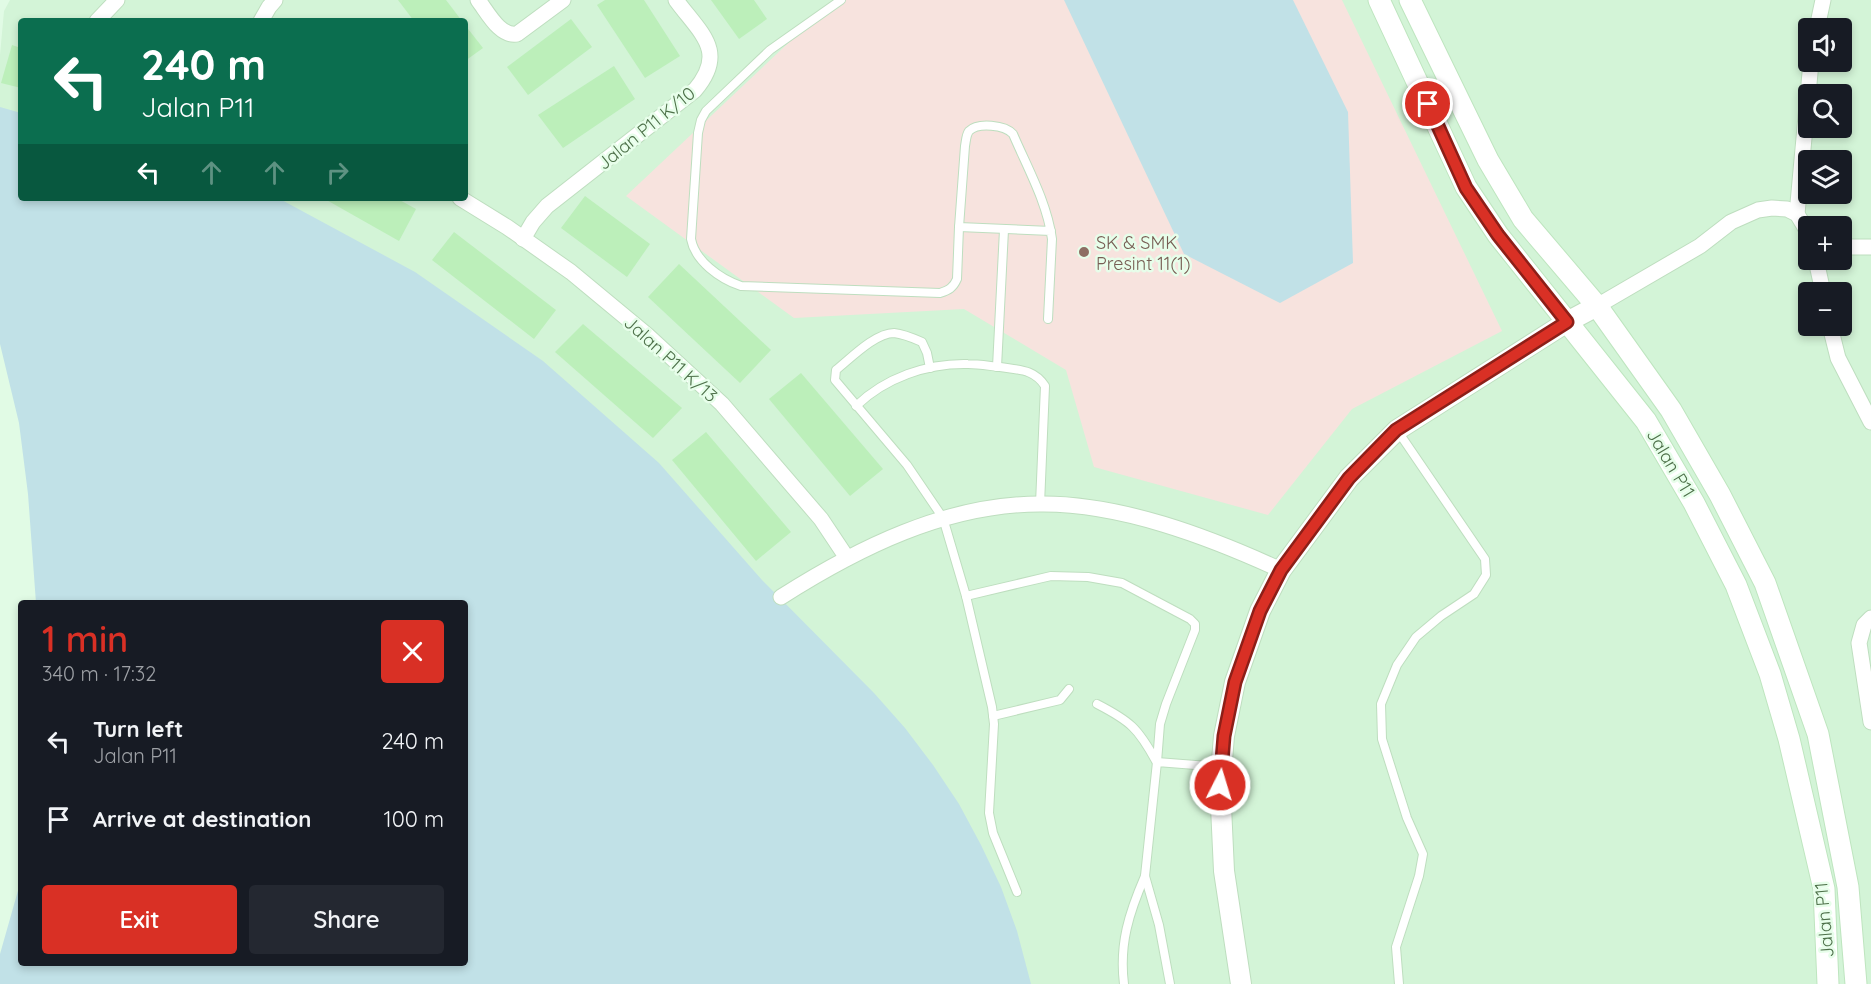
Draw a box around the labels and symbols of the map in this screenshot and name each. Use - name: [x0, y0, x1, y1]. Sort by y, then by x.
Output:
- pin: [1402, 78, 1453, 129]
- street label: Jalan P11 K/10: [592, 81, 700, 175]
- place label: SK & SMK Presint 11(1): [1096, 231, 1191, 275]
- marker: SK & SMK Presint 11(1): [1077, 245, 1091, 259]
- street label: Jalan P11 K/13: [619, 311, 723, 407]
- street label: Jalan P11: [1642, 425, 1700, 501]
- position arrow: [1188, 753, 1252, 817]
- street label: Jalan P11: [1809, 881, 1839, 959]

